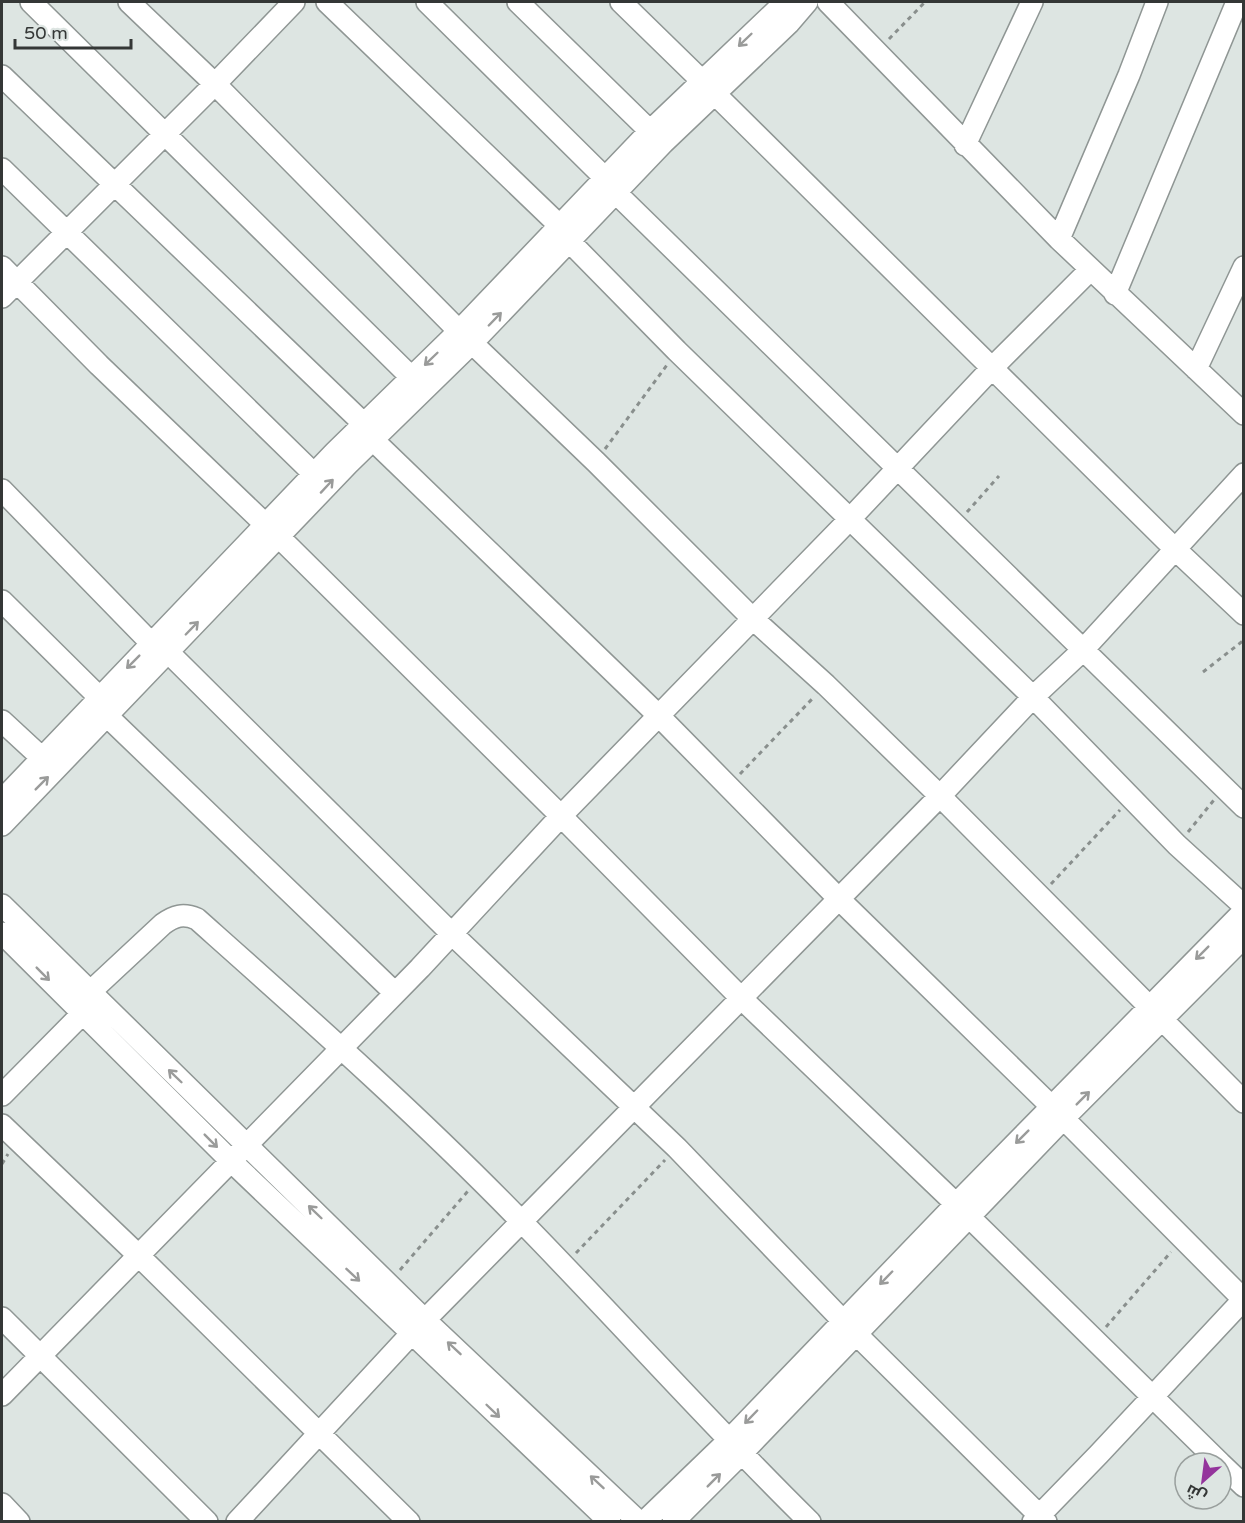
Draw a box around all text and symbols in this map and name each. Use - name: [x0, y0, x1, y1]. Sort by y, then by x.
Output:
- scale bar: [15, 12, 130, 50]
- text: 50 m: [24, 22, 68, 44]
- one-way arrow: [738, 33, 753, 47]
- one-way arrow: [488, 312, 502, 327]
- one-way arrow: [424, 351, 439, 366]
- one-way arrow: [319, 479, 334, 494]
- one-way arrow: [185, 620, 200, 635]
- one-way arrow: [125, 655, 140, 670]
- one-way arrow: [35, 775, 50, 790]
- one-way arrow: [1195, 945, 1210, 960]
- one-way arrow: [35, 966, 50, 981]
- one-way arrow: [168, 1068, 183, 1083]
- one-way arrow: [1076, 1091, 1091, 1106]
- one-way arrow: [1014, 1130, 1029, 1144]
- one-way arrow: [204, 1134, 219, 1148]
- one-way arrow: [308, 1205, 323, 1219]
- one-way arrow: [345, 1268, 360, 1282]
- one-way arrow: [879, 1270, 894, 1285]
- one-way arrow: [447, 1341, 462, 1355]
- one-way arrow: [485, 1403, 500, 1417]
- one-way arrow: [743, 1410, 758, 1425]
- north arrow: [1173, 1451, 1233, 1511]
- one-way arrow: [707, 1473, 722, 1488]
- one-way arrow: [589, 1474, 604, 1489]
- text: ش: [1183, 1480, 1210, 1507]

